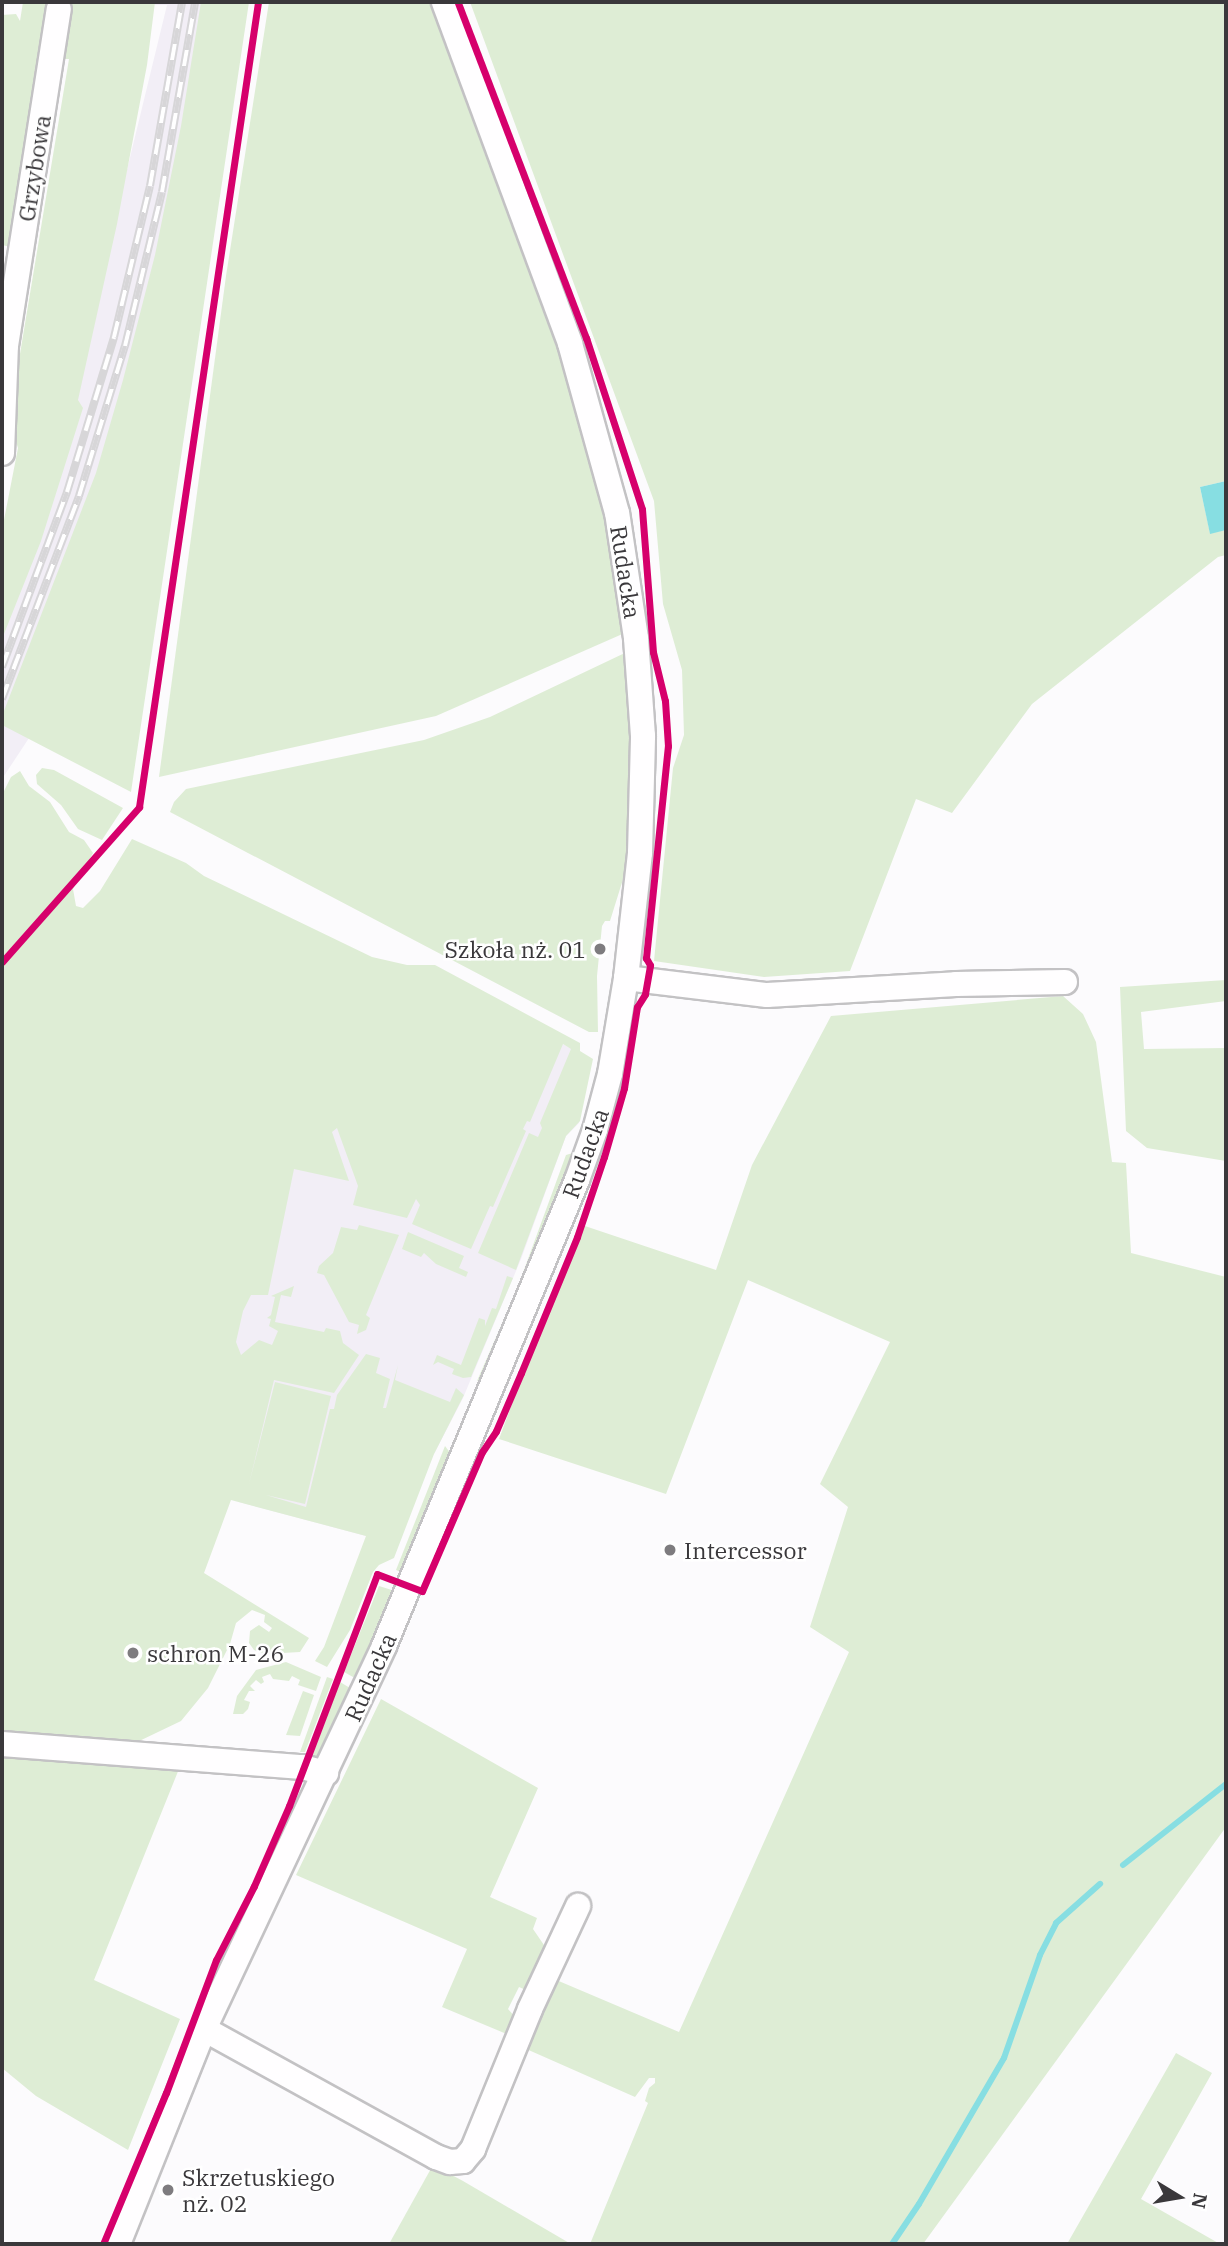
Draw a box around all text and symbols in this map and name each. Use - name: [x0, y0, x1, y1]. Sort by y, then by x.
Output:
- street label: Grzybowa: [12, 113, 56, 223]
- street label: Rudacka: [605, 523, 647, 621]
- place label: Szkoła nż. 01: [445, 935, 586, 963]
- marker: Szkoła nż. 01: [592, 941, 608, 957]
- street label: Rudacka: [556, 1104, 614, 1202]
- place label: Intercessor: [684, 1536, 807, 1564]
- marker: Intercessor: [662, 1542, 678, 1558]
- street label: Rudacka: [338, 1628, 402, 1726]
- place label: schron M-26: [147, 1639, 284, 1667]
- marker: schron M-26: [125, 1645, 141, 1661]
- north arrow: [1144, 2162, 1214, 2232]
- place label: Skrzetuskiego nż. 02: [182, 2163, 335, 2217]
- marker: Skrzetuskiego nż. 02: [160, 2182, 176, 2198]
- text: N: [1186, 2191, 1213, 2211]

